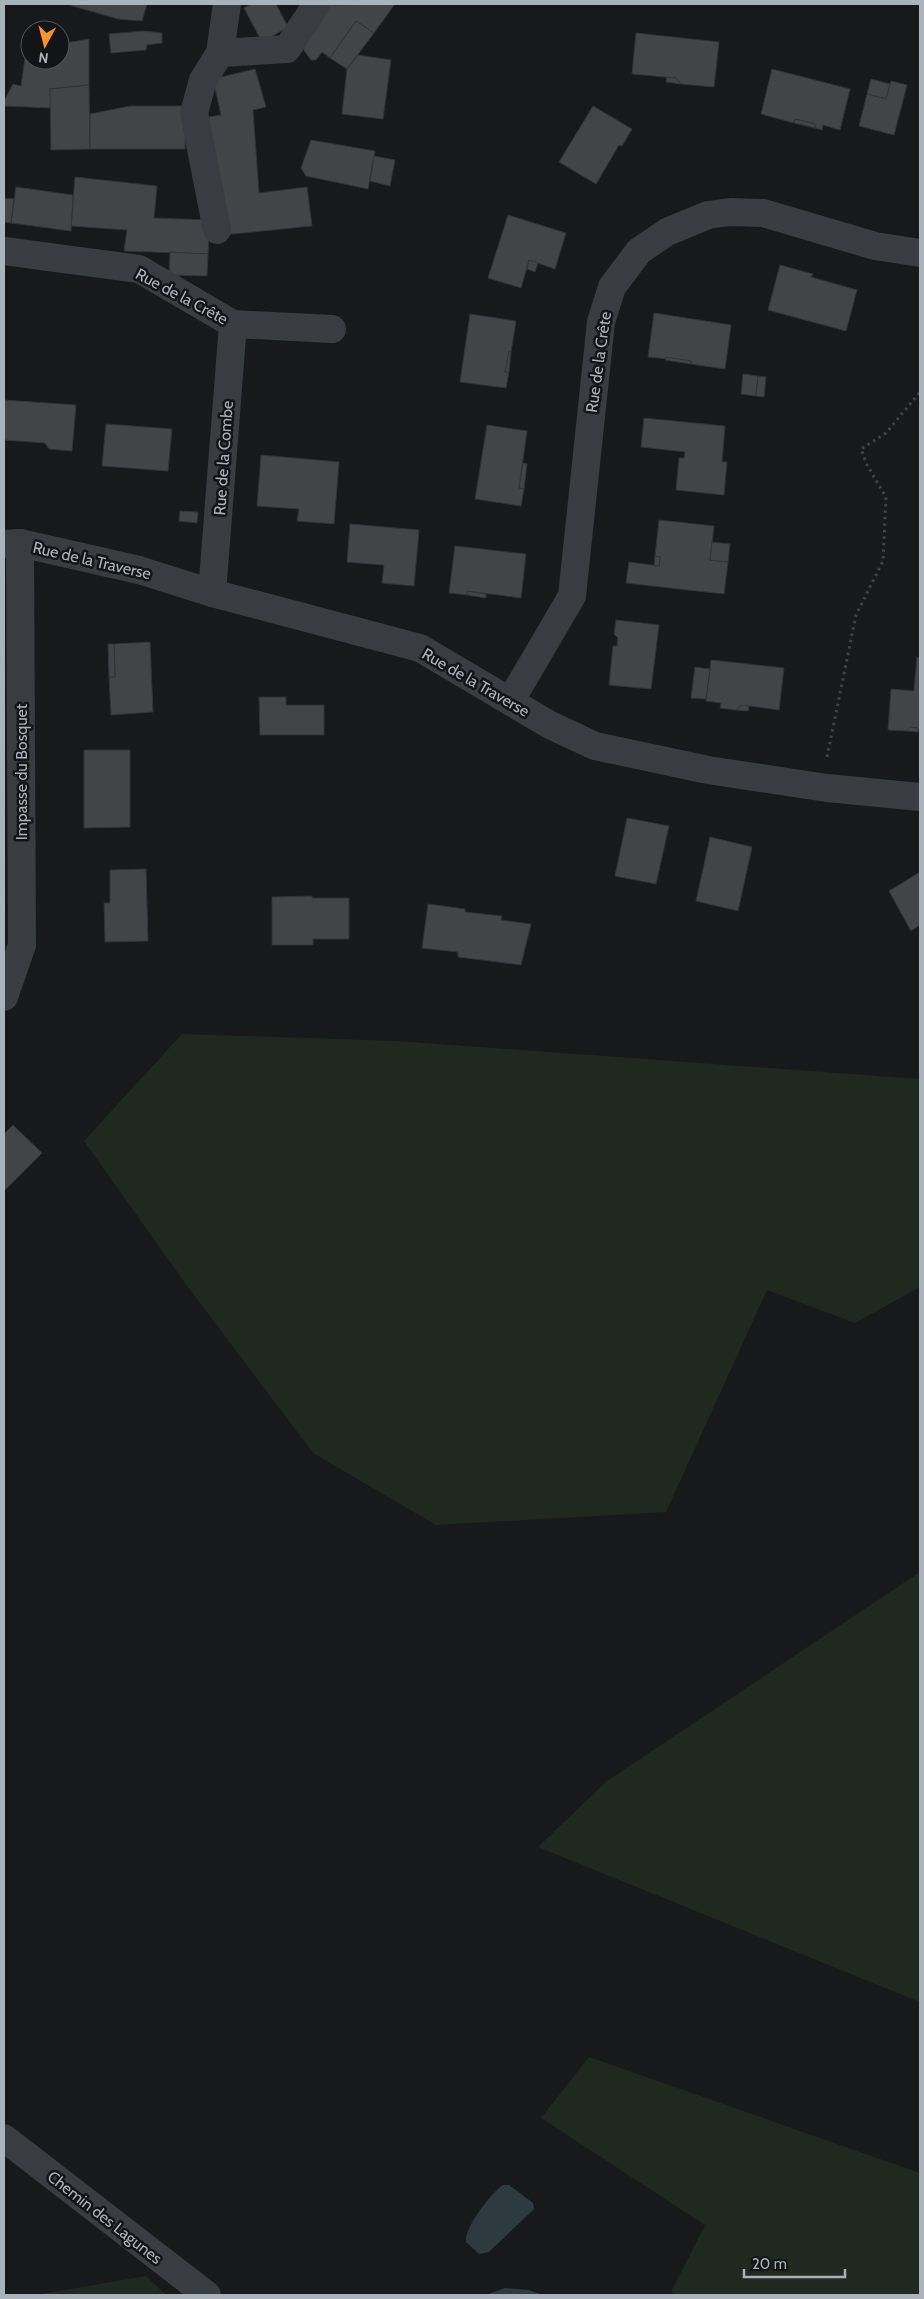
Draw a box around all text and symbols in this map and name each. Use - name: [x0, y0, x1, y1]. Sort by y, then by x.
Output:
- north arrow: [20, 20, 70, 70]
- text: N: [37, 48, 49, 67]
- street label: Rue de la Crête: [132, 264, 231, 329]
- street label: Rue de la Crête: [582, 310, 615, 414]
- street label: Rue de la Combe: [210, 400, 237, 516]
- street label: Rue de la Traverse: [31, 538, 153, 583]
- street label: Rue de la Traverse: [419, 644, 533, 721]
- street label: Impasse du Bosquet: [12, 703, 31, 840]
- street label: Chemin des Lagunes: [44, 2167, 166, 2268]
- scale bar: [744, 2246, 845, 2278]
- text: 20 m: [752, 2255, 787, 2273]

